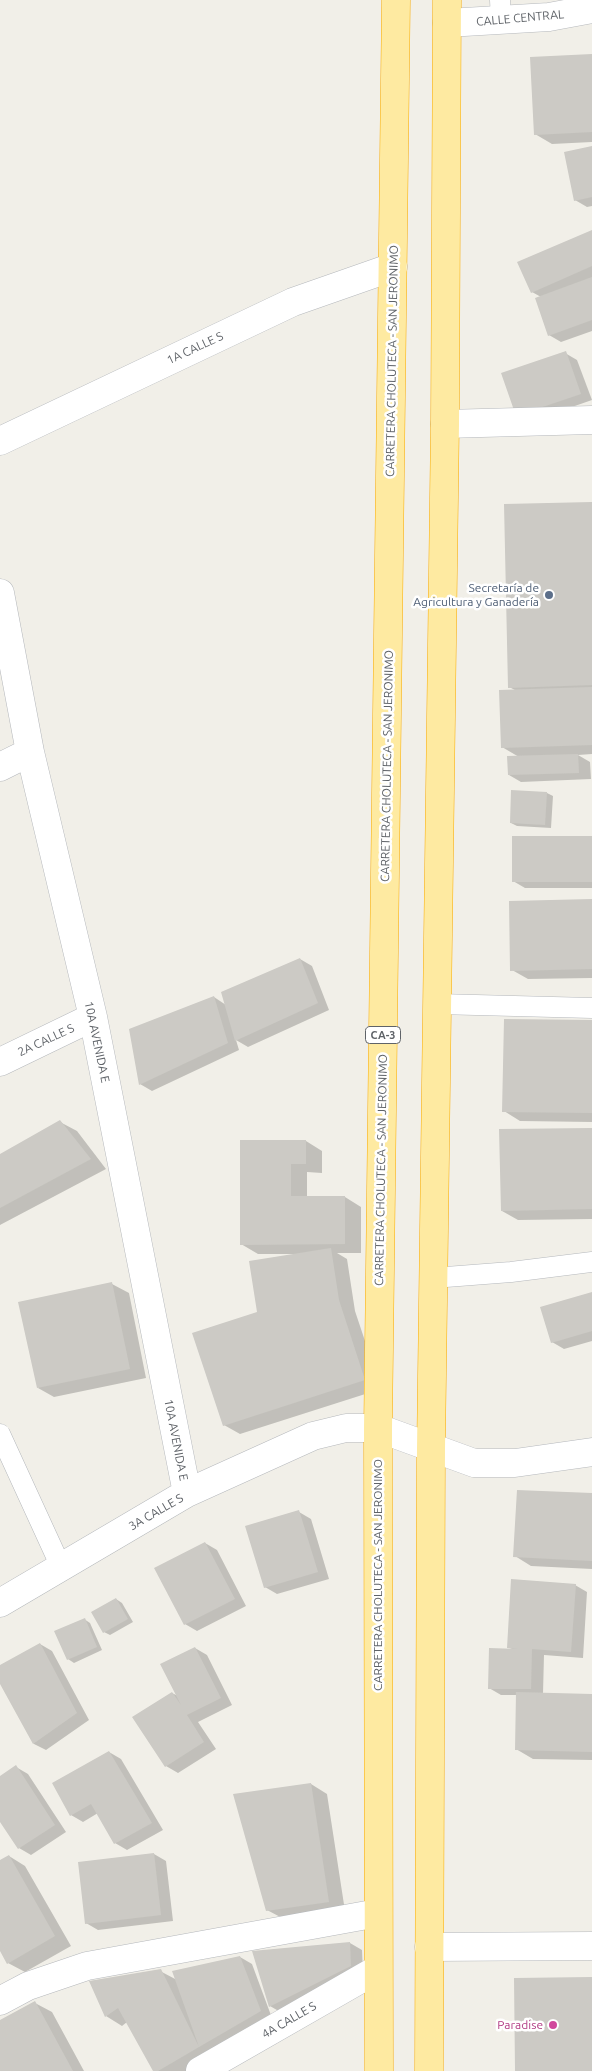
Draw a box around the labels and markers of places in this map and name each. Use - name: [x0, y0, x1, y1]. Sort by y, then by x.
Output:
- place label: Secretaría de Agricultura y Ganadería: [413, 581, 539, 609]
- marker: Secretaría de Agricultura y Ganadería: [543, 589, 555, 601]
- place label: Paradise: [497, 2018, 543, 2032]
- marker: Paradise: [547, 2019, 559, 2031]

